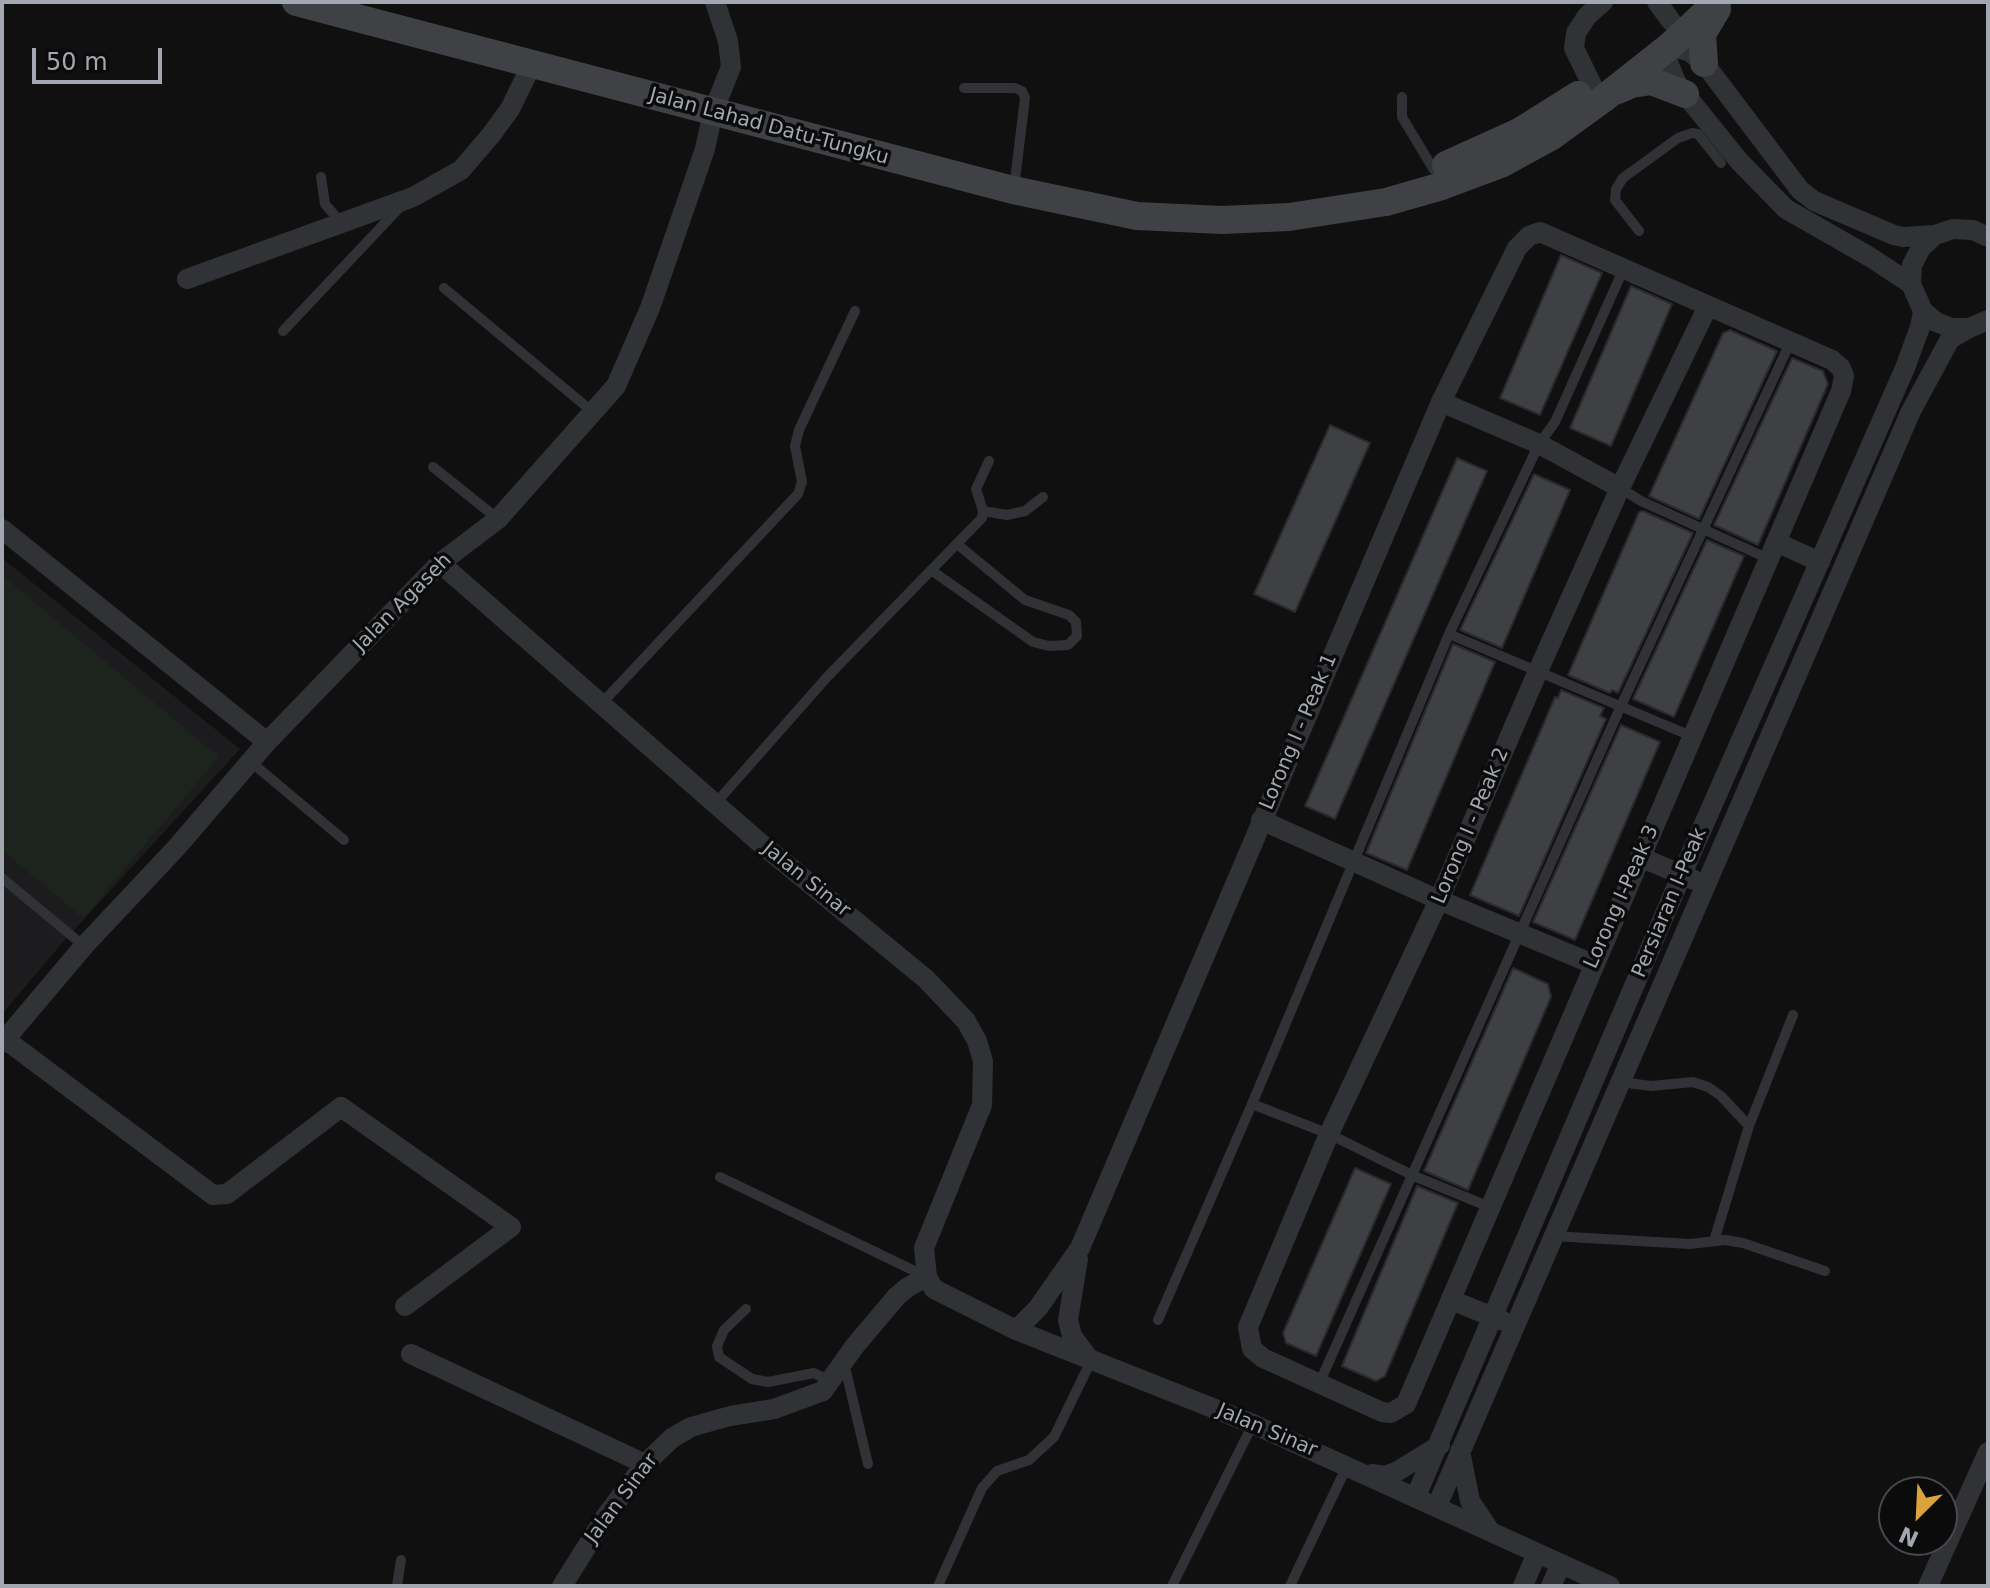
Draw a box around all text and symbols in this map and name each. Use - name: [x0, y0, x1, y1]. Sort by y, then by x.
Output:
- scale bar: [36, 32, 166, 82]
- text: 50 m: [46, 48, 108, 76]
- street label: Jalan Lahad Datu-Tungku: [647, 83, 891, 171]
- street label: Jalan Agaseh: [349, 549, 457, 657]
- street label: Lorong I - Peak 1: [1255, 650, 1343, 814]
- street label: Lorong I - Peak 2: [1427, 744, 1515, 908]
- street label: Lorong I-Peak 3: [1580, 822, 1664, 972]
- street label: Persiaran I-Peak: [1628, 825, 1712, 981]
- street label: Jalan Sinar: [757, 837, 855, 923]
- street label: Jalan Sinar: [1213, 1399, 1321, 1463]
- street label: Jalan Sinar: [580, 1449, 664, 1549]
- north arrow: [1878, 1476, 1958, 1556]
- text: N: [1895, 1521, 1922, 1552]

